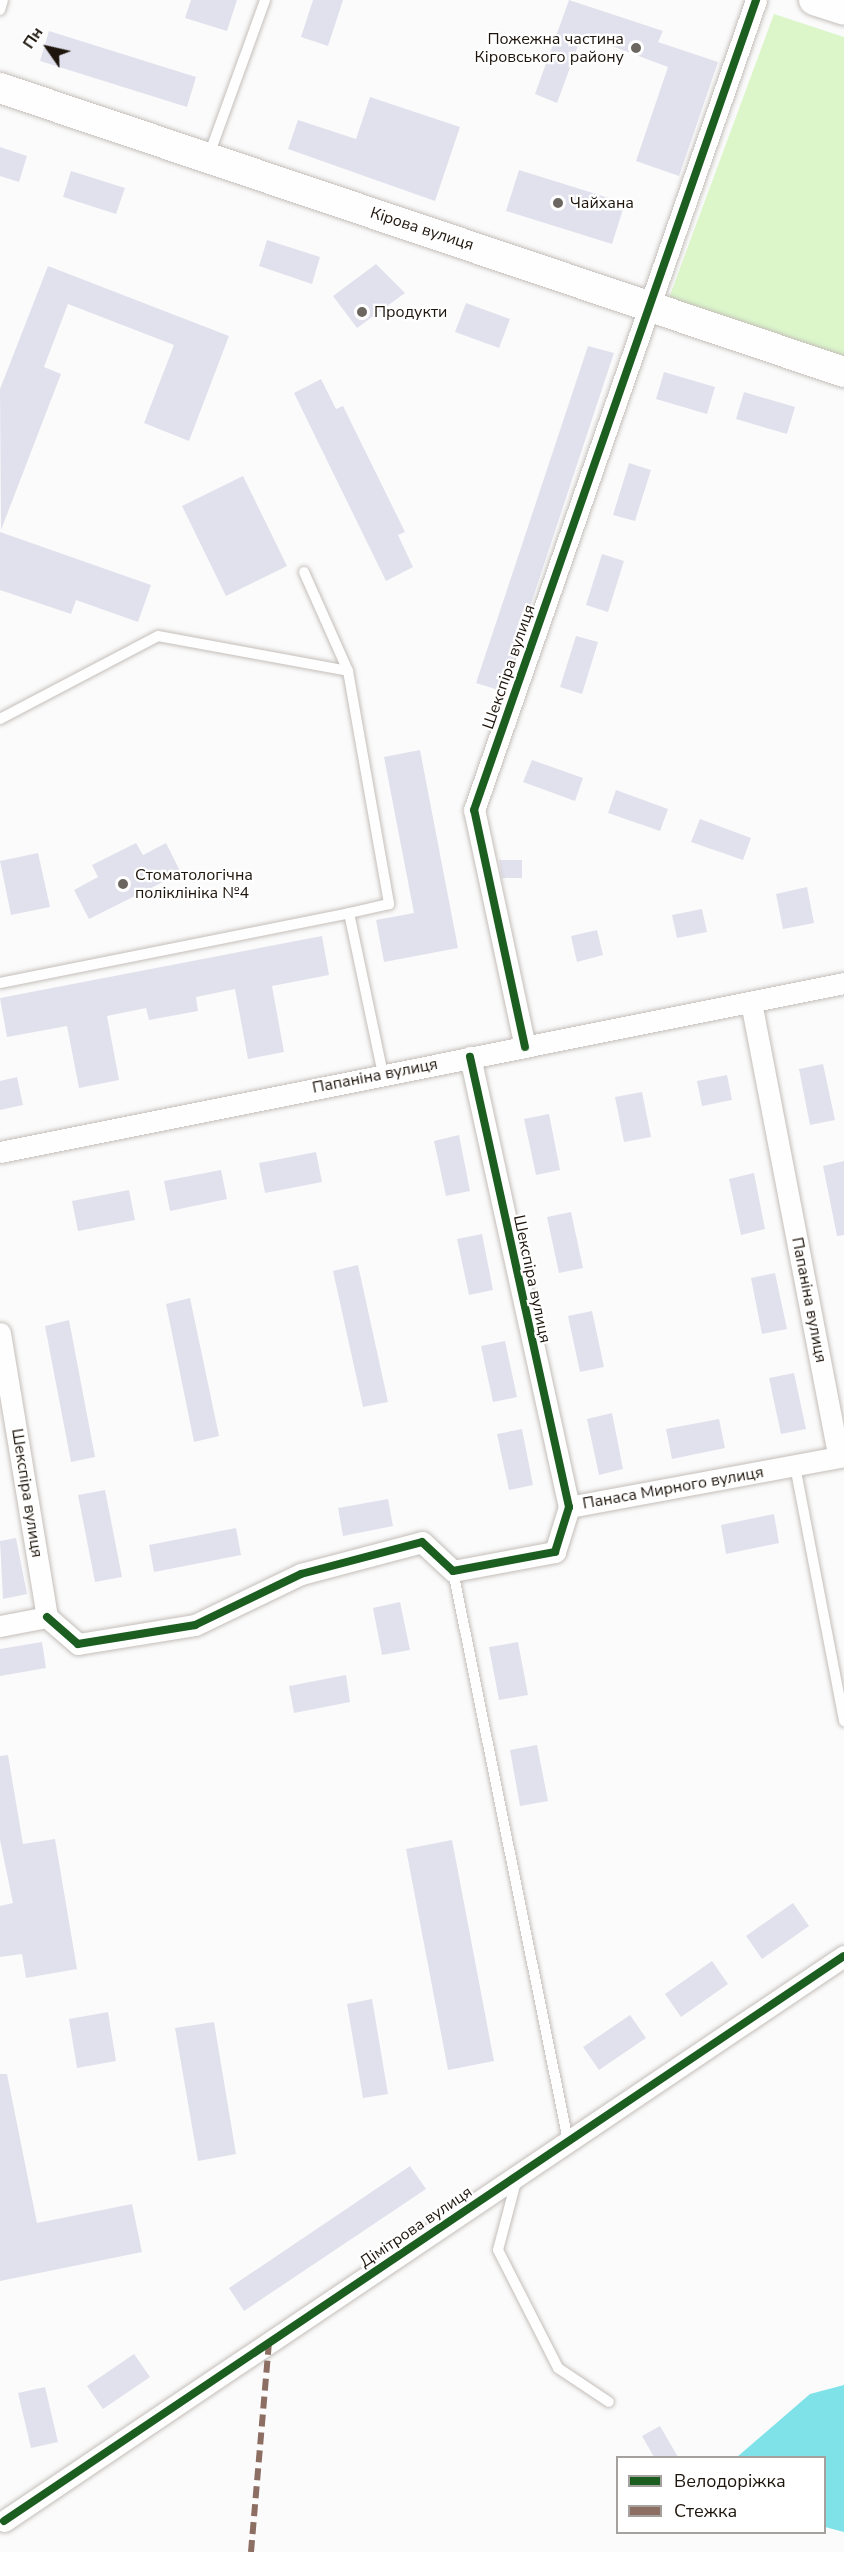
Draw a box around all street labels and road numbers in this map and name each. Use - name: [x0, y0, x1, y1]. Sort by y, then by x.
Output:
- street label: Кірова вулиця: [368, 203, 476, 255]
- street label: Шекспіра вулиця: [479, 602, 539, 732]
- street label: Папаніна вулиця: [311, 1054, 439, 1098]
- street label: Шекспіра вулиця: [509, 1213, 555, 1345]
- street label: Папаніна вулиця: [787, 1236, 831, 1364]
- street label: Шекспіра вулиця: [7, 1427, 47, 1559]
- street label: Панаса Мирного вулиця: [581, 1463, 765, 1513]
- street label: Дімітрова вулиця: [356, 2182, 476, 2272]

